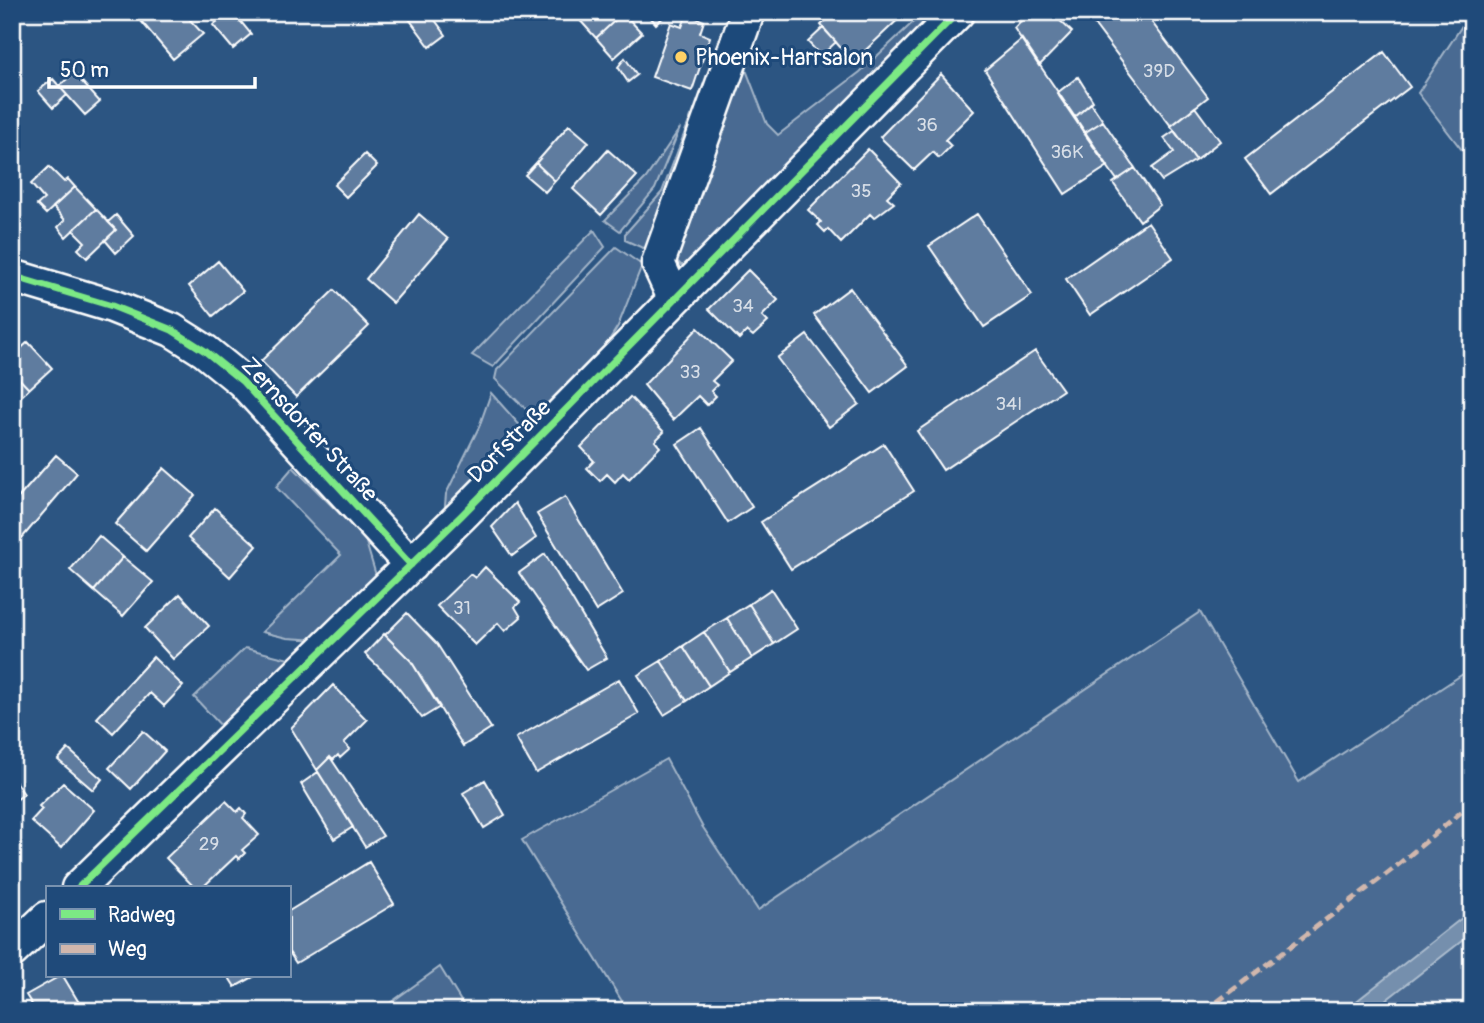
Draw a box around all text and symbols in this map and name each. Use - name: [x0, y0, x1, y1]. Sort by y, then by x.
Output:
- place label: Phoenix-Harrsalon: [695, 43, 873, 72]
- scale bar: [49, 46, 256, 90]
- marker: Phoenix-Harrsalon: [673, 49, 689, 65]
- text: 50 m: [60, 57, 109, 84]
- house number: 39D: [1143, 59, 1175, 83]
- house number: 36: [916, 113, 938, 137]
- house number: 36K: [1050, 140, 1084, 164]
- house number: 35: [851, 179, 871, 203]
- house number: 34: [732, 294, 754, 318]
- street label: Zernsdorfer Straße: [235, 351, 385, 508]
- house number: 33: [679, 360, 701, 384]
- house number: 34I: [996, 392, 1022, 416]
- street label: Dorfstraße: [461, 393, 558, 489]
- house number: 31: [453, 596, 471, 620]
- house number: 29: [199, 832, 219, 856]
- legend: [46, 886, 290, 978]
- text: Radweg: [108, 902, 175, 929]
- text: Weg: [108, 936, 147, 963]

